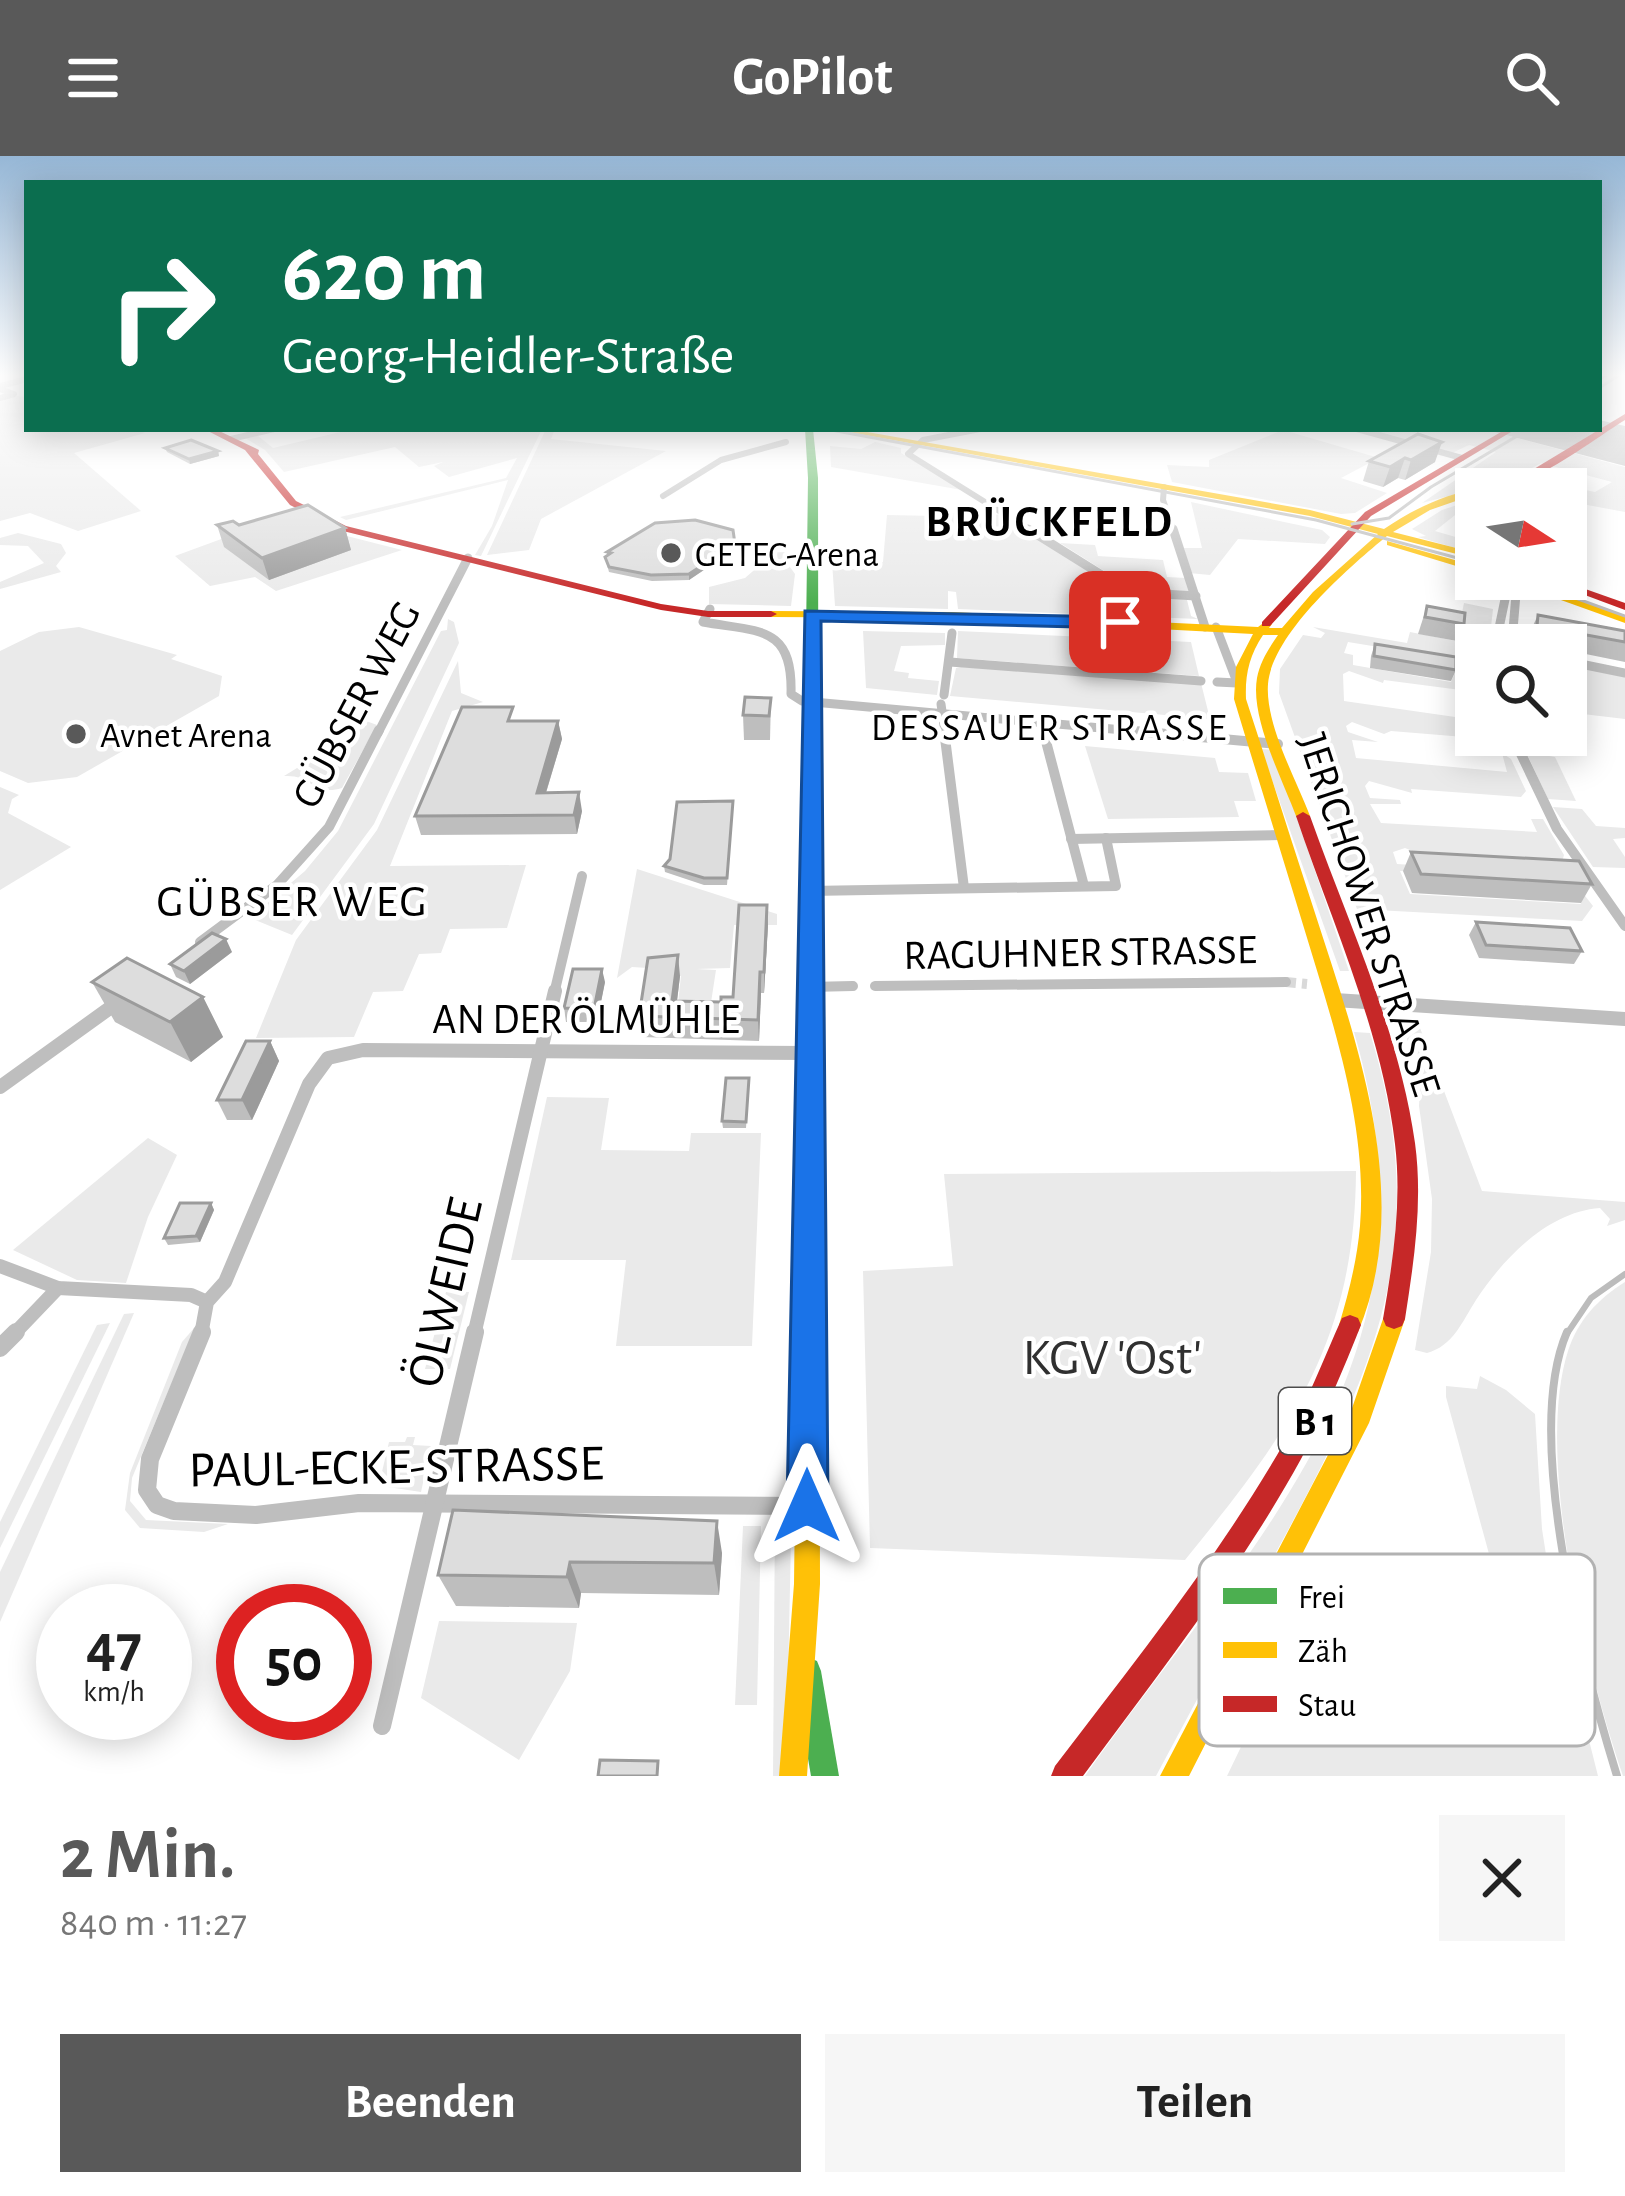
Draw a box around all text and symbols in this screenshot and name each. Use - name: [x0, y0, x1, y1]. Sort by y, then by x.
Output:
- icon: menu: [60, 45, 126, 111]
- icon: search: [1499, 45, 1565, 111]
- text: GoPilot: [732, 51, 893, 105]
- icon: right: [84, 228, 240, 384]
- text: 620 m: [282, 232, 486, 316]
- text: Georg-Heidler-Straße: [282, 330, 734, 384]
- north arrow: [1455, 468, 1587, 600]
- map controls: [1455, 468, 1587, 756]
- district label: BRÜCKFELD: [925, 497, 1175, 545]
- place label: GETEC-Arena: [695, 537, 879, 573]
- marker: GETEC-Arena: [658, 540, 684, 566]
- pin: [1069, 571, 1171, 673]
- icon: arrive: [1087, 589, 1153, 655]
- street label: GÜBSER WEG: [283, 594, 429, 815]
- button: search: [1455, 624, 1587, 756]
- district label: DESSAUER STRASSE: [871, 709, 1229, 748]
- place label: Avnet Arena: [100, 718, 272, 754]
- marker: Avnet Arena: [63, 721, 89, 747]
- street label: JERICHOWER STRASSE: [1291, 728, 1448, 1101]
- district label: GÜBSER WEG: [157, 878, 429, 925]
- street label: RAGUHNER STRASSE: [903, 929, 1257, 977]
- street label: AN DER ÖLMÜHLE: [432, 997, 740, 1041]
- street label: ÖLWEIDE: [396, 1192, 492, 1392]
- park label: KGV 'Ost': [1022, 1333, 1202, 1384]
- road number: B 1: [1279, 1388, 1351, 1454]
- street label: PAUL-ECKE-STRASSE: [188, 1438, 604, 1497]
- position arrow: [744, 1443, 870, 1569]
- legend: [1199, 1554, 1595, 1746]
- text: Frei: [1298, 1582, 1345, 1615]
- speed limit sign: 50: [216, 1584, 372, 1740]
- text: 47: [86, 1617, 142, 1677]
- text: Zäh: [1298, 1636, 1348, 1669]
- text: km/h: [83, 1677, 145, 1707]
- text: Stau: [1298, 1690, 1356, 1723]
- button: close: [1439, 1815, 1565, 1941]
- text: 2 Min.: [60, 1819, 236, 1891]
- text: 840 m · 11:27: [60, 1904, 247, 1943]
- button: Beenden: [60, 2034, 801, 2172]
- button: Teilen: [825, 2034, 1565, 2172]

